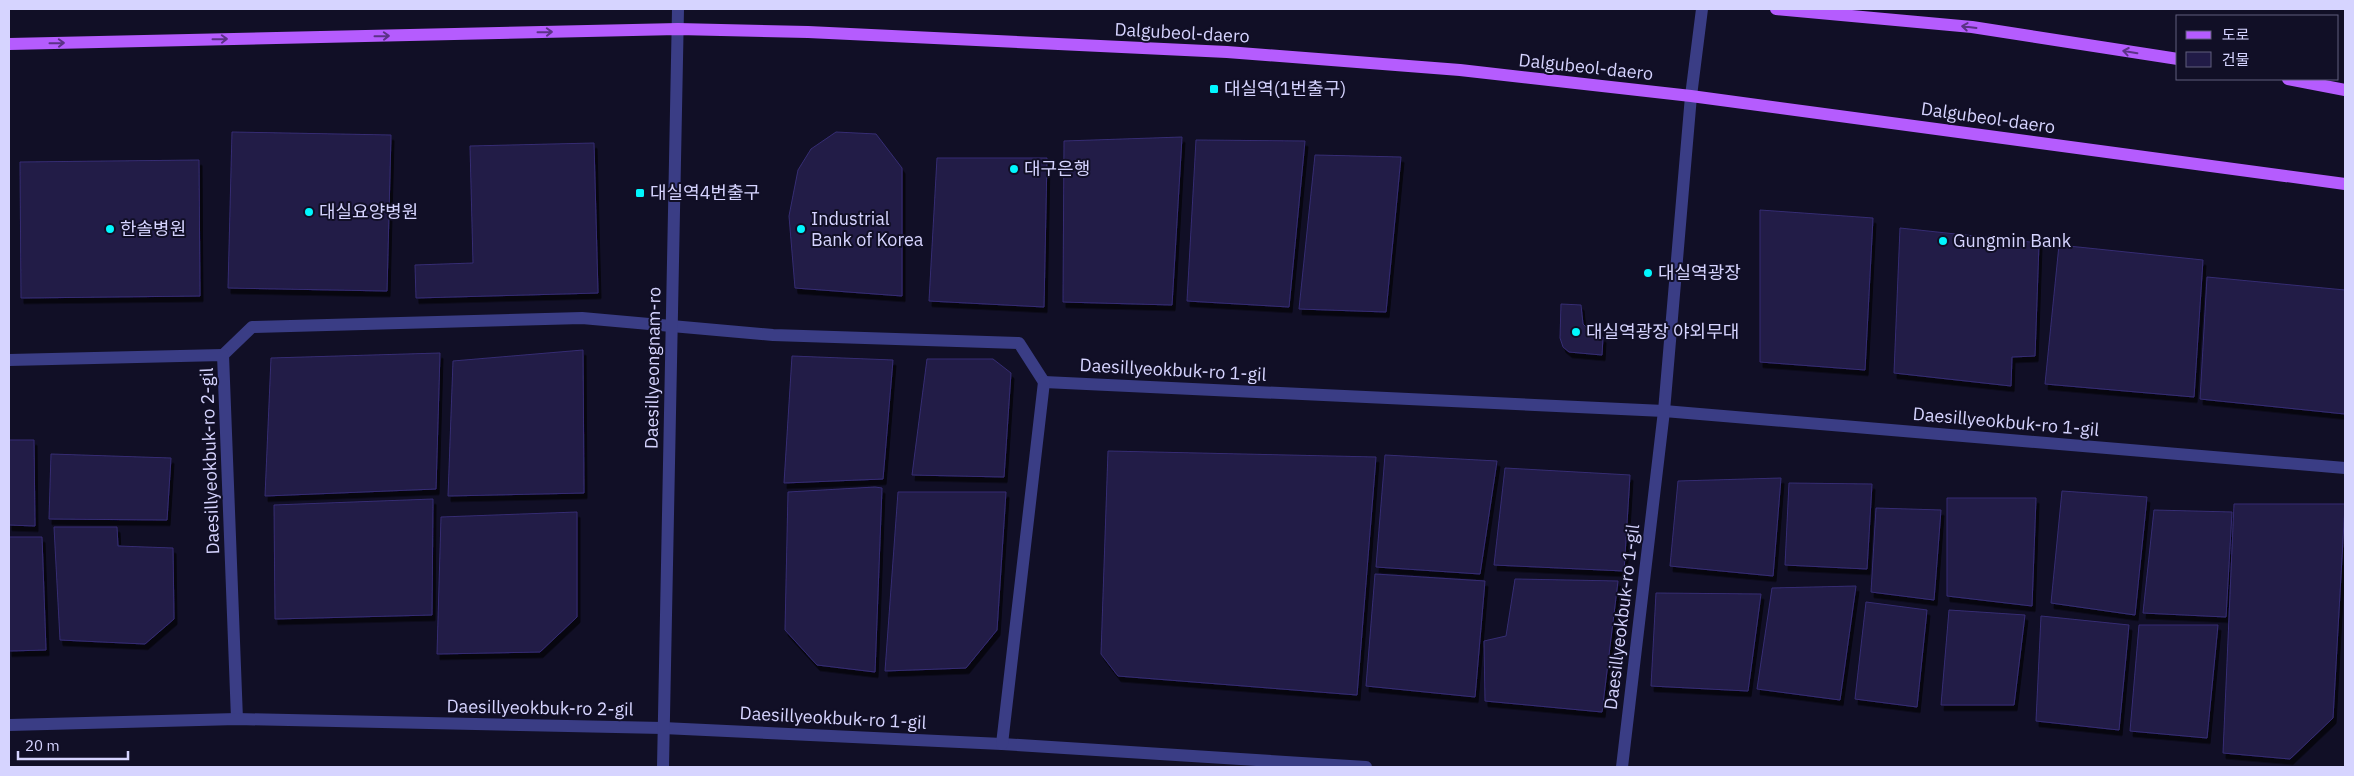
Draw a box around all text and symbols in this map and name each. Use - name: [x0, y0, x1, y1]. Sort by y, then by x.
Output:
- legend: [2176, 15, 2339, 80]
- street label: Dalgubeol-daero: [1114, 17, 1250, 48]
- one-way arrow: [1961, 22, 1977, 32]
- text: 도로: [2222, 25, 2250, 44]
- one-way arrow: [536, 27, 553, 37]
- one-way arrow: [374, 31, 390, 41]
- one-way arrow: [212, 35, 228, 44]
- one-way arrow: [49, 38, 65, 48]
- one-way arrow: [2122, 46, 2138, 56]
- street label: Dalgubeol-daero: [1518, 48, 1655, 85]
- text: 건물: [2222, 50, 2250, 69]
- place label: 대실역(1번출구): [1224, 77, 1346, 100]
- marker: 대실역(1번출구): [1208, 83, 1220, 95]
- street label: Dalgubeol-daero: [1919, 97, 2057, 138]
- place label: 대구은행: [1024, 157, 1090, 180]
- marker: 대구은행: [1008, 163, 1020, 175]
- place label: 대실역4번출구: [650, 181, 760, 204]
- marker: 대실역4번출구: [634, 187, 646, 199]
- place label: 대실요양병원: [319, 200, 418, 223]
- marker: 대실요양병원: [303, 206, 315, 218]
- place label: Industrial Bank of Korea: [811, 207, 924, 251]
- place label: 한솔병원: [120, 217, 186, 240]
- marker: 한솔병원: [104, 223, 116, 235]
- marker: Industrial Bank of Korea: [795, 223, 807, 235]
- place label: Gungmin Bank: [1953, 229, 2072, 252]
- marker: Gungmin Bank: [1937, 235, 1949, 247]
- place label: 대실역광장: [1658, 261, 1741, 284]
- marker: 대실역광장: [1642, 267, 1654, 279]
- street label: Daesillyeongnam-ro: [640, 287, 665, 449]
- place label: 대실역광장 야외무대: [1586, 320, 1739, 343]
- marker: 대실역광장 야외무대: [1570, 326, 1582, 338]
- street label: Daesillyeokbuk-ro 1-gil: [1079, 353, 1267, 386]
- street label: Daesillyeokbuk-ro 2-gil: [195, 367, 224, 555]
- street label: Daesillyeokbuk-ro 1-gil: [1912, 402, 2100, 441]
- street label: Daesillyeokbuk-ro 1-gil: [1599, 523, 1644, 711]
- street label: Daesillyeokbuk-ro 2-gil: [446, 694, 634, 721]
- street label: Daesillyeokbuk-ro 1-gil: [739, 701, 927, 734]
- scale bar: [18, 728, 128, 760]
- text: 20 m: [25, 736, 60, 755]

